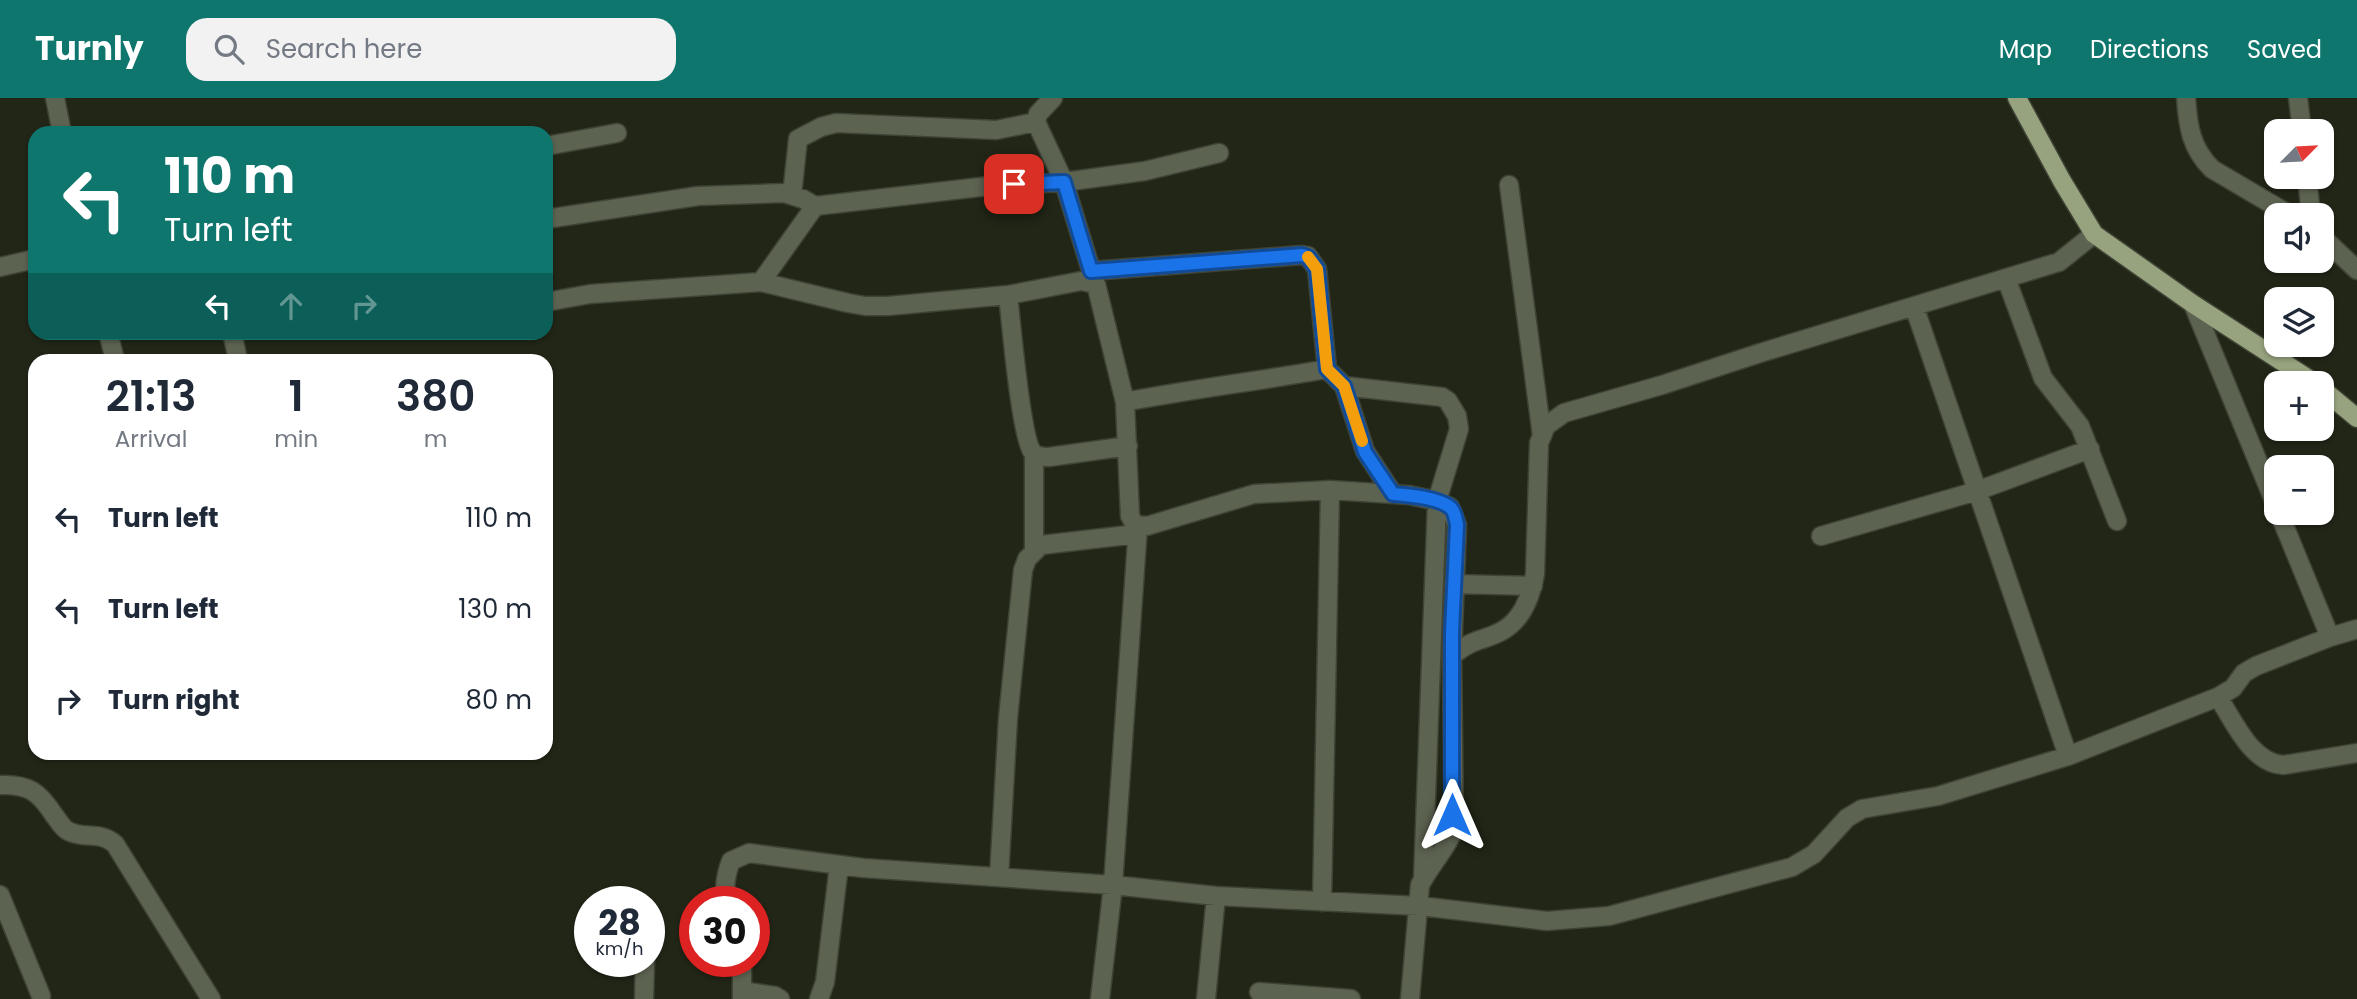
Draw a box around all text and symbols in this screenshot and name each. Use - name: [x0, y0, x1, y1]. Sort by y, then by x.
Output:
- search box: [186, 18, 676, 81]
- text: Turnly: [35, 25, 144, 72]
- icon: search: [210, 30, 248, 68]
- text: Search here: [266, 31, 422, 67]
- text: Map: [1999, 33, 2052, 66]
- text: Directions: [2090, 33, 2209, 66]
- text: Saved: [2247, 33, 2322, 66]
- north arrow: [2264, 119, 2334, 189]
- map controls: [2264, 119, 2334, 525]
- text: 110 m: [164, 142, 295, 210]
- icon: left: [49, 154, 140, 245]
- pin: [984, 154, 1044, 214]
- icon: arrive: [995, 165, 1033, 203]
- button: sound: [2264, 203, 2334, 273]
- text: Turn left: [164, 207, 293, 252]
- icon: left: [199, 287, 237, 325]
- icon: ahead: [272, 287, 310, 325]
- icon: right: [345, 287, 383, 325]
- button: layers: [2264, 287, 2334, 357]
- text: 21:13: [106, 367, 196, 426]
- text: 1: [289, 367, 304, 426]
- text: 380: [396, 367, 475, 426]
- button: +: [2264, 371, 2334, 441]
- text: Arrival: [115, 423, 187, 455]
- text: min: [274, 423, 318, 455]
- text: m: [424, 423, 447, 455]
- button: −: [2264, 455, 2334, 525]
- icon: left: [49, 500, 87, 538]
- text: Turn left: [108, 500, 219, 536]
- text: 110 m: [465, 500, 532, 536]
- icon: left: [49, 591, 87, 629]
- text: Turn left: [108, 591, 219, 627]
- text: 130 m: [458, 591, 532, 627]
- icon: right: [49, 682, 87, 720]
- text: Turn right: [108, 682, 240, 718]
- text: 80 m: [466, 682, 532, 718]
- position arrow: [1415, 778, 1489, 852]
- speed limit sign: 30: [679, 886, 770, 977]
- text: 28: [598, 898, 641, 947]
- text: km/h: [596, 936, 643, 961]

